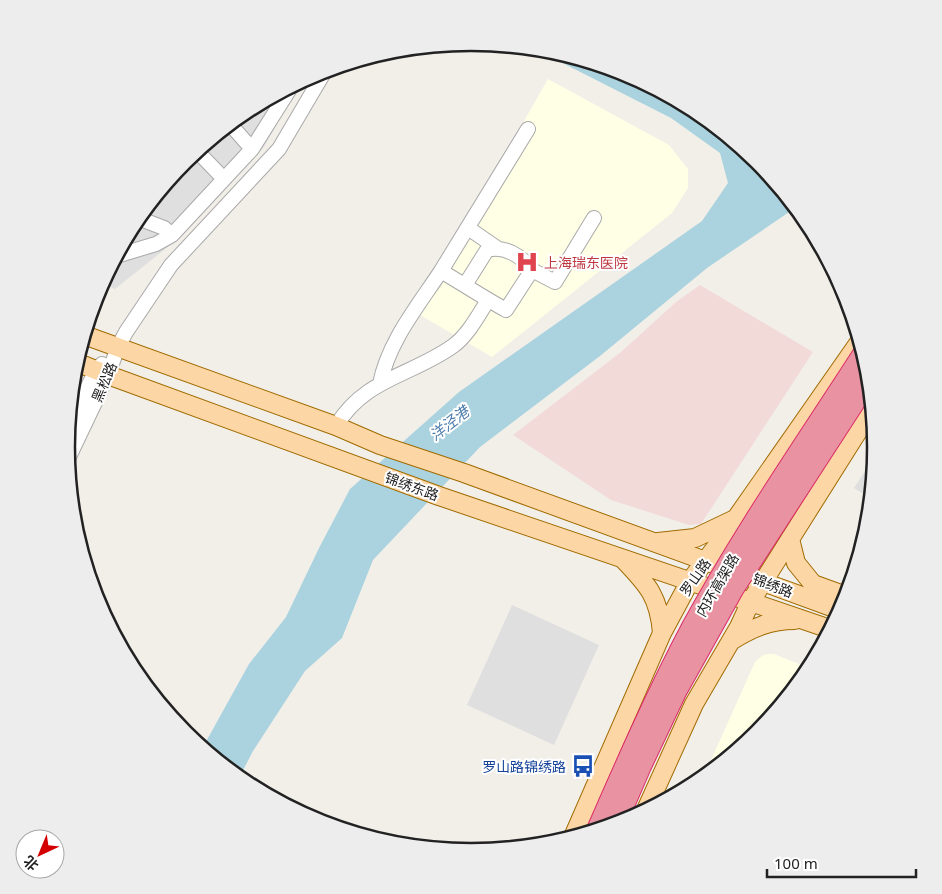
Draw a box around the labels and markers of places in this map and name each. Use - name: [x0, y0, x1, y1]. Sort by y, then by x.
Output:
- hospital icon: 上海瑞东医院: [514, 249, 540, 275]
- place label: 上海瑞东医院: [544, 253, 628, 272]
- bus stop icon: 罗山路锦绣路: [570, 753, 596, 779]
- place label: 罗山路锦绣路: [482, 757, 566, 776]

